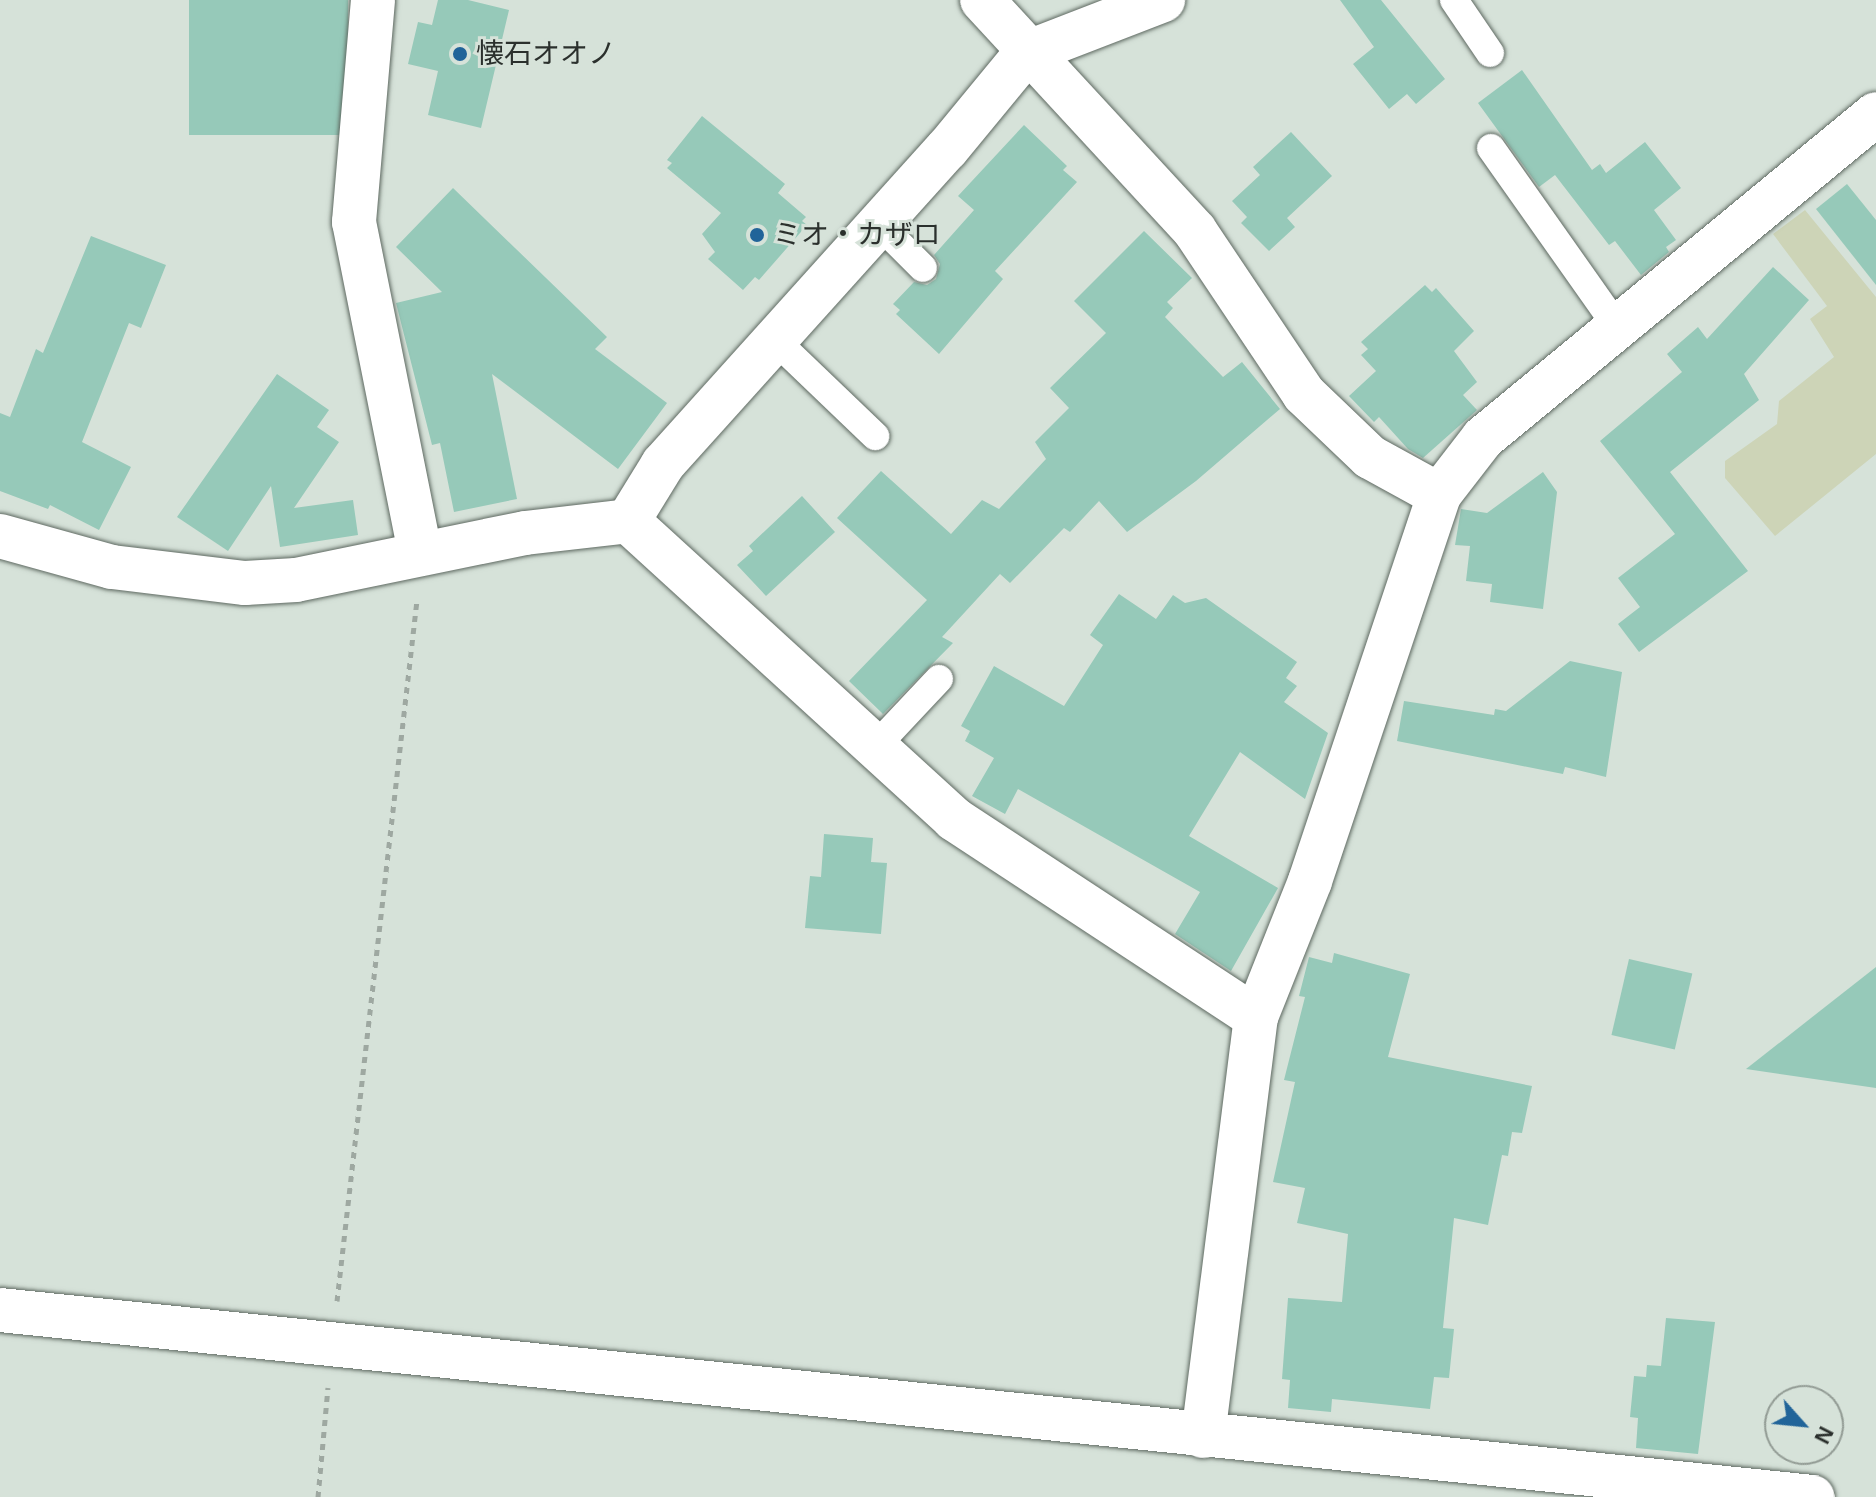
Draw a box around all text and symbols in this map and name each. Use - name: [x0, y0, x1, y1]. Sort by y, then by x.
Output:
- place label: 懐石オオノ: [476, 37, 616, 71]
- marker: 懐石オオノ: [451, 45, 469, 63]
- place label: ミオ・カザロ: [773, 218, 941, 252]
- marker: ミオ・カザロ: [748, 226, 766, 244]
- north arrow: [1764, 1385, 1844, 1465]
- text: N: [1809, 1422, 1839, 1448]

